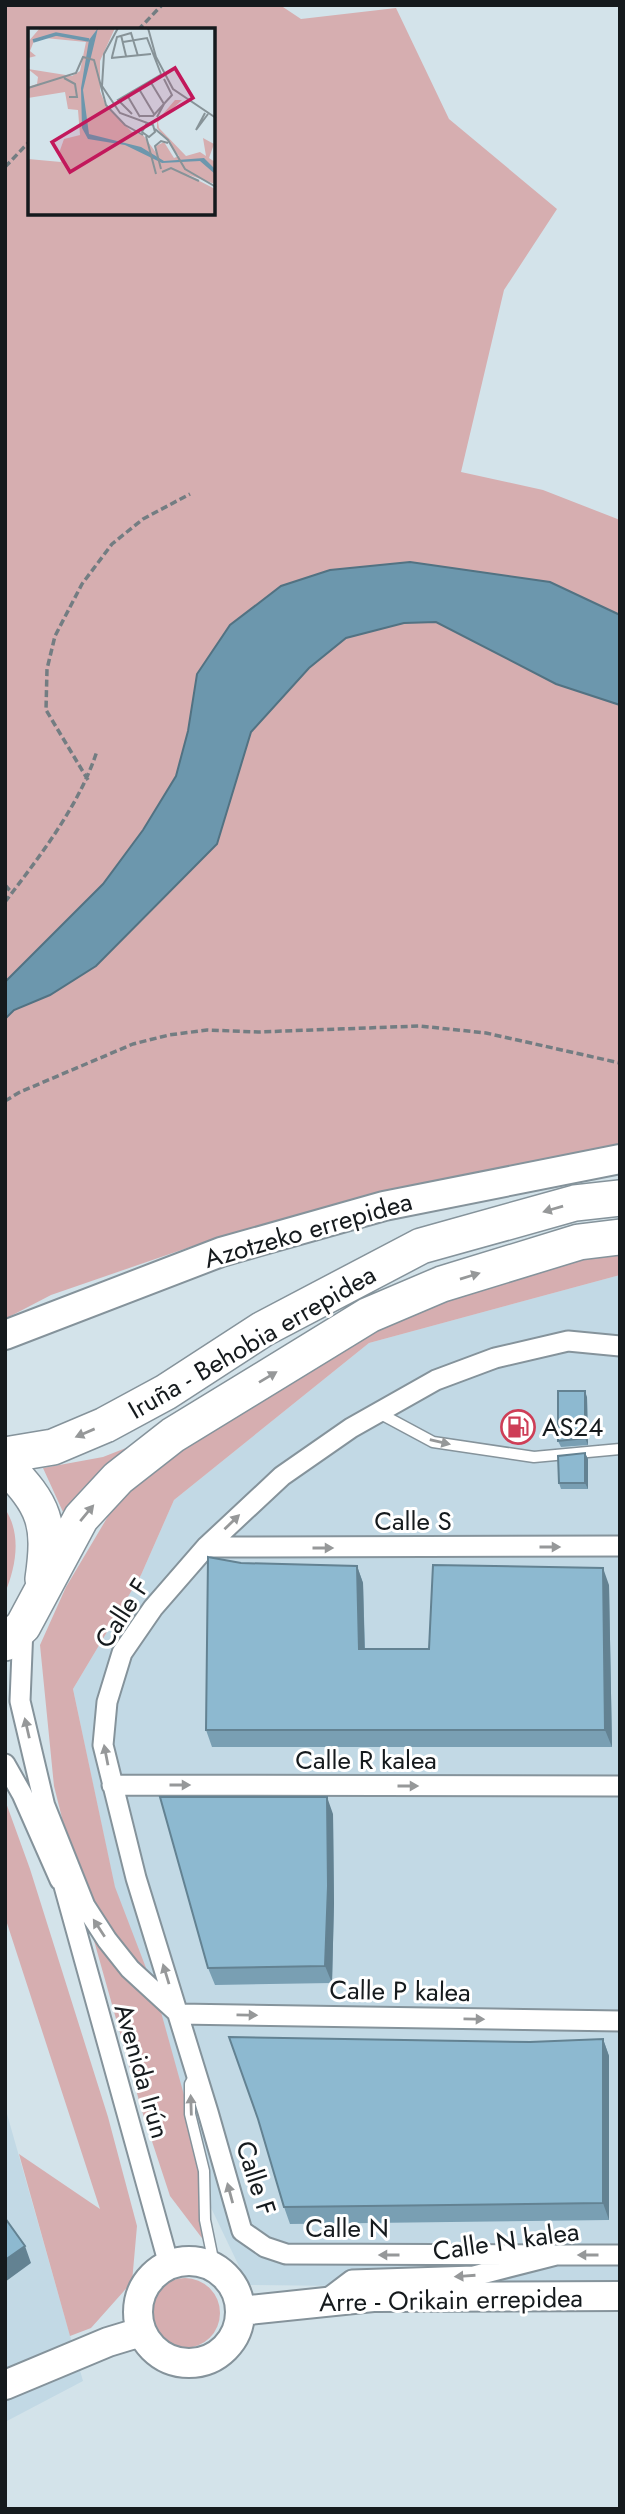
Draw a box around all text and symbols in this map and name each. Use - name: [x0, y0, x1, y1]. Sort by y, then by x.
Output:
- inset map: [28, 28, 215, 215]
- street label: Azotzeko errepidea: [199, 1182, 417, 1278]
- one-way arrow: [542, 1205, 563, 1215]
- street label: Iruña - Behobia errepidea: [121, 1255, 383, 1429]
- one-way arrow: [460, 1270, 481, 1280]
- one-way arrow: [258, 1371, 277, 1384]
- fuel station icon: AS24: [499, 1408, 537, 1446]
- place label: AS24: [542, 1408, 603, 1446]
- one-way arrow: [75, 1428, 96, 1439]
- one-way arrow: [429, 1436, 451, 1447]
- street label: Calle S: [374, 1502, 452, 1540]
- one-way arrow: [79, 1504, 95, 1522]
- one-way arrow: [223, 1515, 240, 1531]
- one-way arrow: [540, 1541, 562, 1553]
- one-way arrow: [312, 1542, 334, 1554]
- street label: Calle F: [85, 1571, 159, 1655]
- one-way arrow: [21, 1717, 32, 1739]
- street label: Calle R kalea: [295, 1741, 437, 1779]
- one-way arrow: [100, 1744, 111, 1766]
- one-way arrow: [170, 1780, 192, 1791]
- one-way arrow: [397, 1780, 419, 1792]
- one-way arrow: [93, 1919, 106, 1938]
- one-way arrow: [161, 1964, 171, 1985]
- street label: Calle P kalea: [329, 1971, 471, 2011]
- street label: Avenida Irún: [105, 1999, 179, 2143]
- one-way arrow: [236, 2009, 258, 2021]
- one-way arrow: [464, 2013, 486, 2024]
- one-way arrow: [185, 2094, 196, 2116]
- street label: Calle F: [226, 2136, 286, 2220]
- one-way arrow: [224, 2181, 235, 2203]
- street label: Calle N: [305, 2209, 389, 2247]
- street label: Calle N kalea: [430, 2212, 582, 2270]
- one-way arrow: [378, 2249, 400, 2261]
- one-way arrow: [576, 2249, 598, 2261]
- one-way arrow: [454, 2271, 476, 2282]
- street label: Arre - Orikain errepidea: [319, 2279, 583, 2321]

